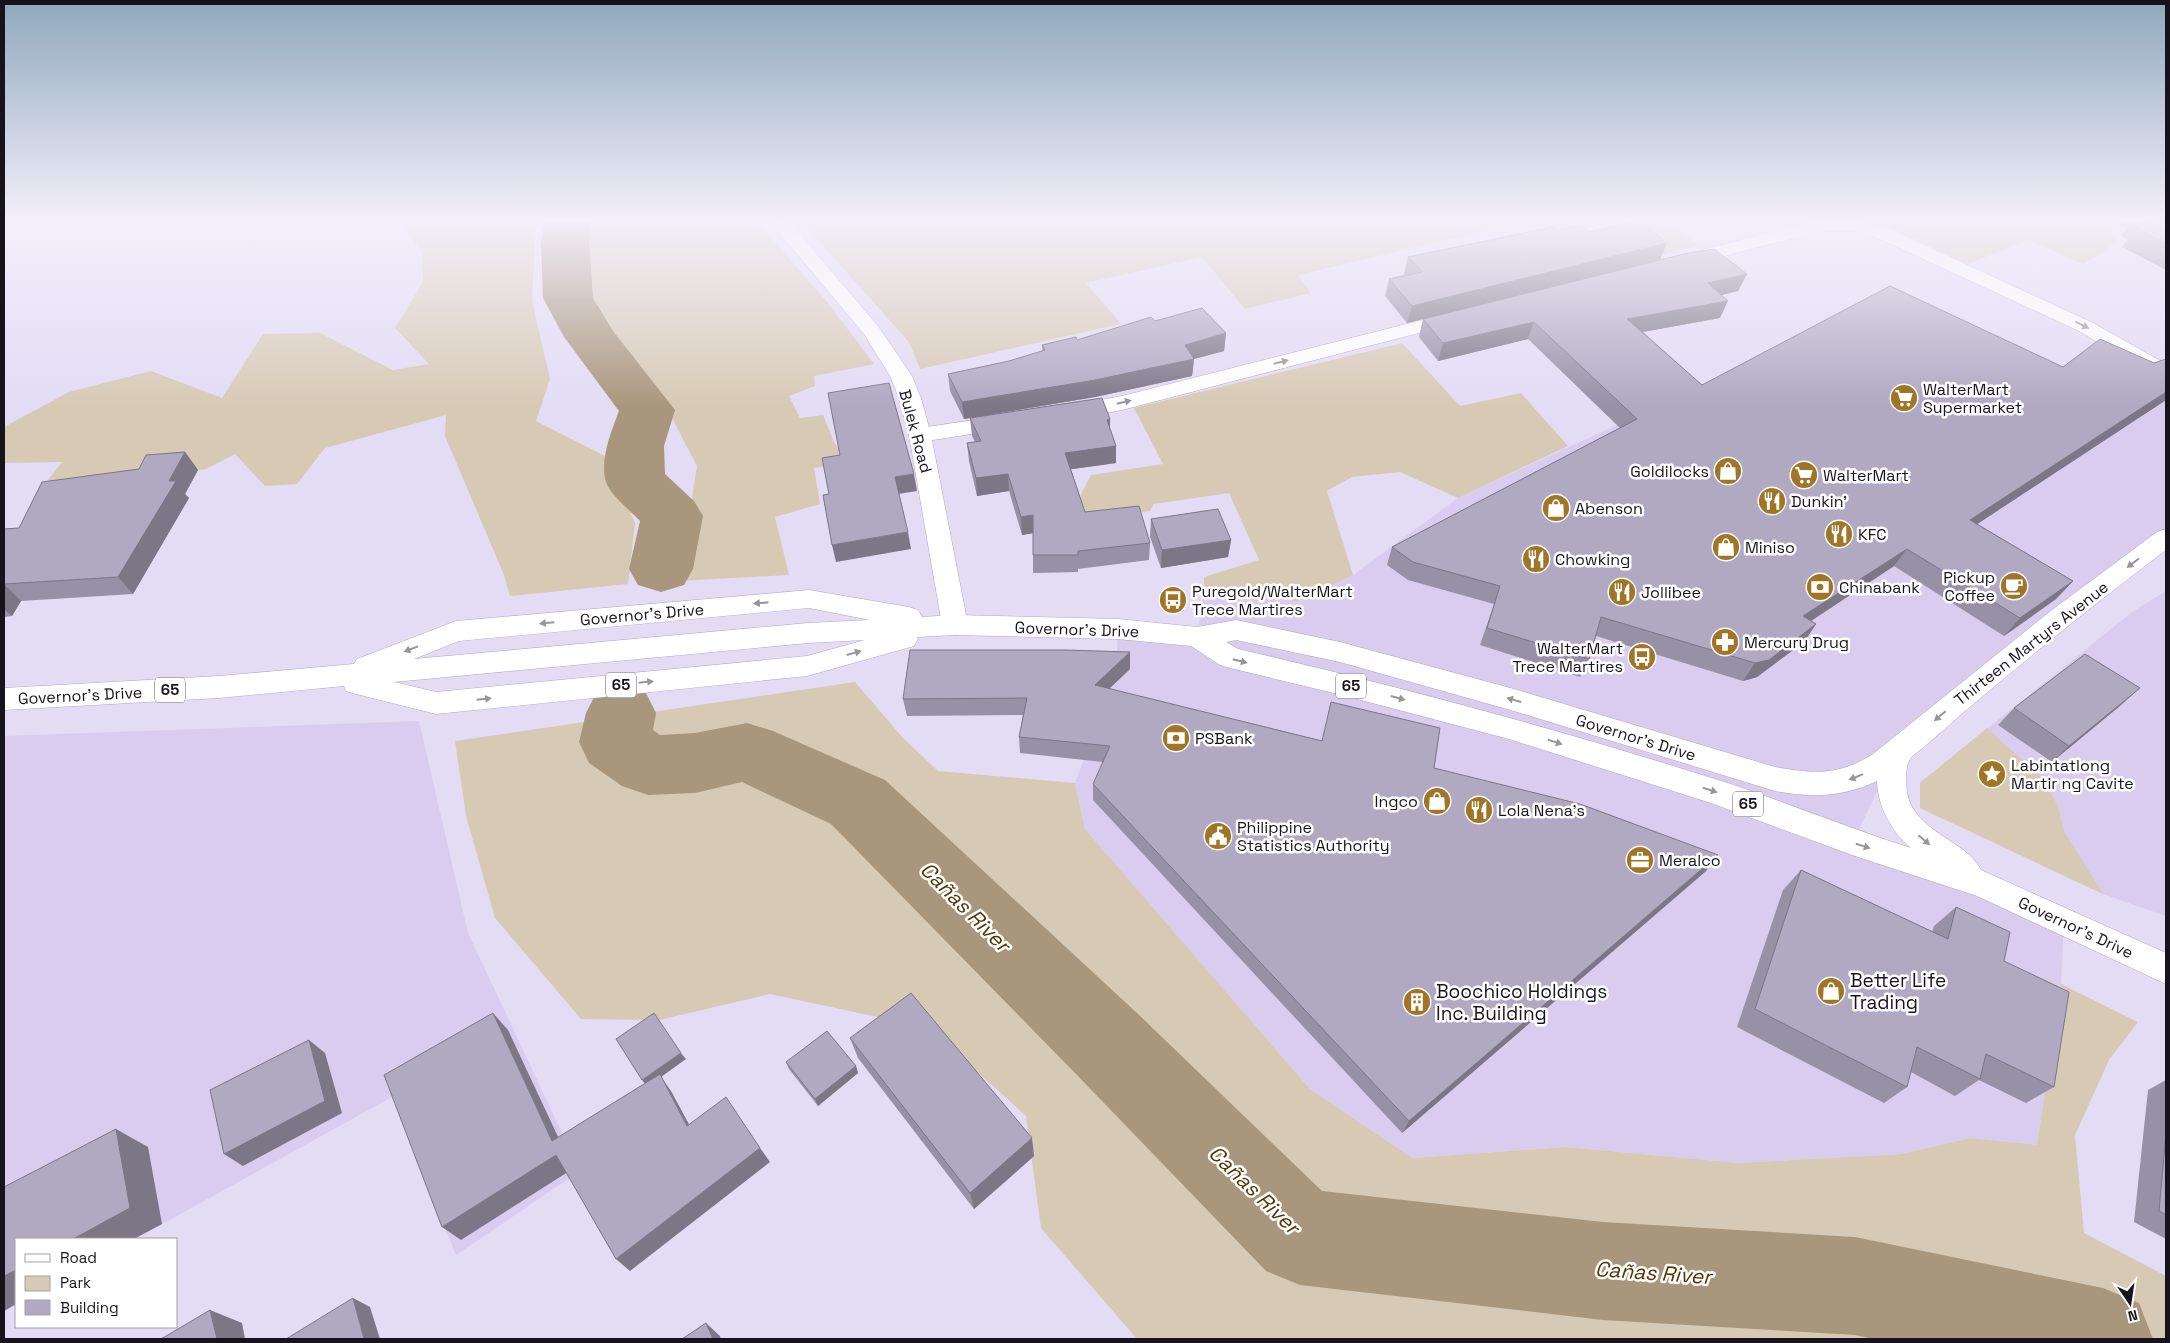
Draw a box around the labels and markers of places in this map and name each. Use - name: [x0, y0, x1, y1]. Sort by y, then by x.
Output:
- place label: WalterMart Supermarket: [1923, 379, 2022, 418]
- supermarket icon: WalterMart Supermarket: [1889, 383, 1919, 413]
- shop icon: Goldilocks: [1713, 456, 1743, 486]
- supermarket icon: WalterMart: [1789, 460, 1819, 490]
- place label: Goldilocks: [1630, 461, 1709, 482]
- place label: WalterMart: [1823, 465, 1909, 486]
- restaurant icon: Dunkin': [1757, 486, 1787, 516]
- place label: Dunkin': [1791, 491, 1847, 512]
- shop icon: Abenson: [1541, 493, 1571, 523]
- place label: Abenson: [1575, 498, 1643, 519]
- restaurant icon: KFC: [1824, 519, 1854, 549]
- place label: KFC: [1858, 524, 1887, 545]
- shop icon: Miniso: [1711, 532, 1741, 562]
- place label: Miniso: [1745, 537, 1795, 558]
- restaurant icon: Chowking: [1521, 544, 1551, 574]
- place label: Chowking: [1555, 549, 1630, 570]
- place label: Pickup Coffee: [1943, 567, 1995, 606]
- cafe icon: Pickup Coffee: [1999, 571, 2029, 601]
- bank icon: Chinabank: [1805, 572, 1835, 602]
- restaurant icon: Jollibee: [1607, 577, 1637, 607]
- place label: Chinabank: [1839, 577, 1920, 598]
- place label: Puregold/WalterMart Trece Martires: [1192, 581, 1353, 620]
- place label: Jollibee: [1641, 582, 1701, 603]
- bus stop icon: Puregold/WalterMart Trece Martires: [1158, 585, 1188, 615]
- pharmacy icon: Mercury Drug: [1710, 627, 1740, 657]
- place label: Mercury Drug: [1744, 632, 1849, 653]
- place label: WalterMart Trece Martires: [1512, 638, 1623, 677]
- bus stop icon: WalterMart Trece Martires: [1627, 642, 1657, 672]
- bank icon: PSBank: [1161, 723, 1191, 753]
- place label: PSBank: [1195, 728, 1253, 749]
- place label: Labintatlong Martir ng Cavite: [2011, 755, 2134, 794]
- place icon: Labintatlong Martir ng Cavite: [1977, 759, 2007, 789]
- shop icon: Ingco: [1422, 786, 1452, 816]
- place label: Ingco: [1375, 791, 1418, 812]
- restaurant icon: Lola Nena's: [1464, 795, 1494, 825]
- place label: Lola Nena's: [1498, 800, 1585, 821]
- place label: Philippine Statistics Authority: [1237, 817, 1390, 856]
- public building icon: Philippine Statistics Authority: [1203, 821, 1233, 851]
- office icon: Meralco: [1625, 845, 1655, 875]
- place label: Meralco: [1659, 850, 1721, 871]
- place label: Better Life Trading: [1850, 968, 1946, 1015]
- shop icon: Better Life Trading: [1816, 976, 1846, 1006]
- place label: Boochico Holdings Inc. Building: [1436, 979, 1607, 1026]
- building icon: Boochico Holdings Inc. Building: [1402, 987, 1432, 1017]

